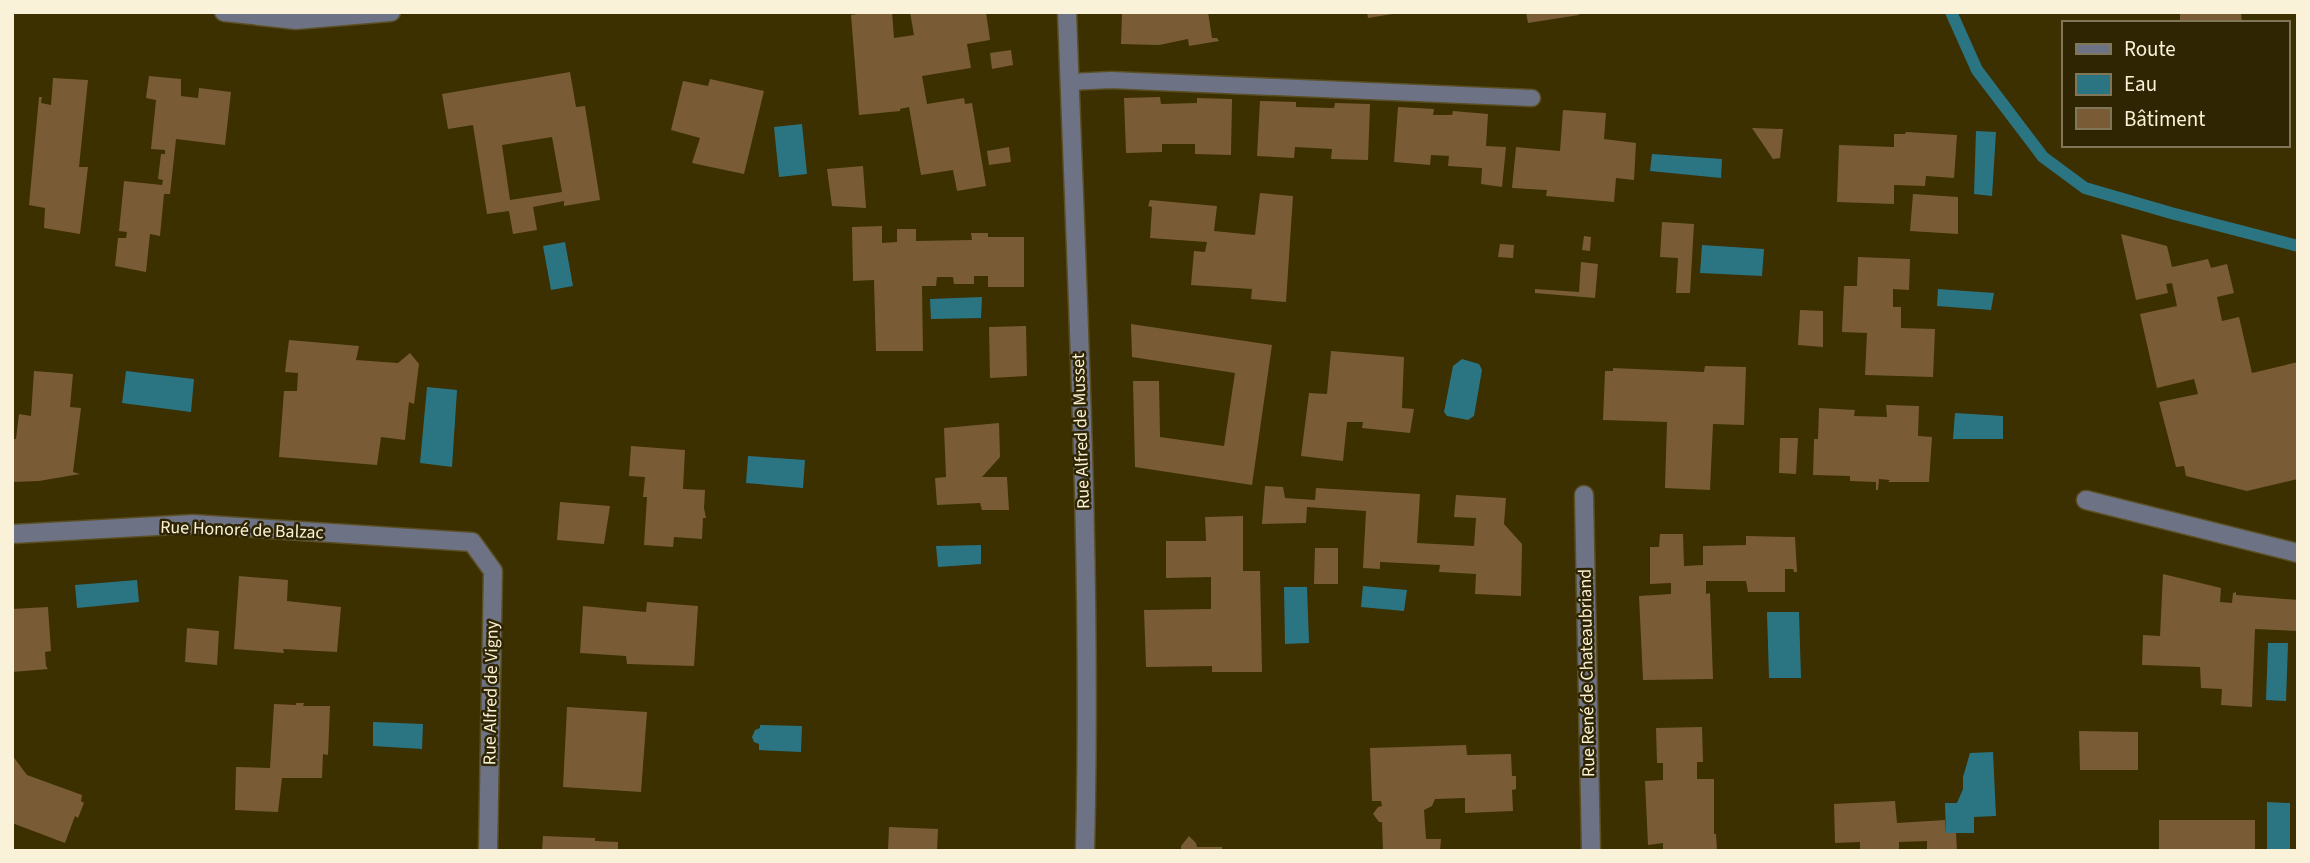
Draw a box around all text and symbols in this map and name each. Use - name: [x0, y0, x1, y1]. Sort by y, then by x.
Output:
- legend: [2062, 21, 2289, 147]
- text: Route: [2124, 34, 2176, 64]
- text: Eau: [2124, 69, 2157, 99]
- text: Bâtiment: [2124, 104, 2205, 134]
- street label: Rue Alfred de Musset: [1066, 353, 1096, 509]
- street label: Rue Honoré de Balzac: [160, 515, 324, 545]
- street label: Rue René de Chateaubriand: [1573, 569, 1601, 777]
- street label: Rue Alfred de Vigny: [477, 620, 505, 765]

